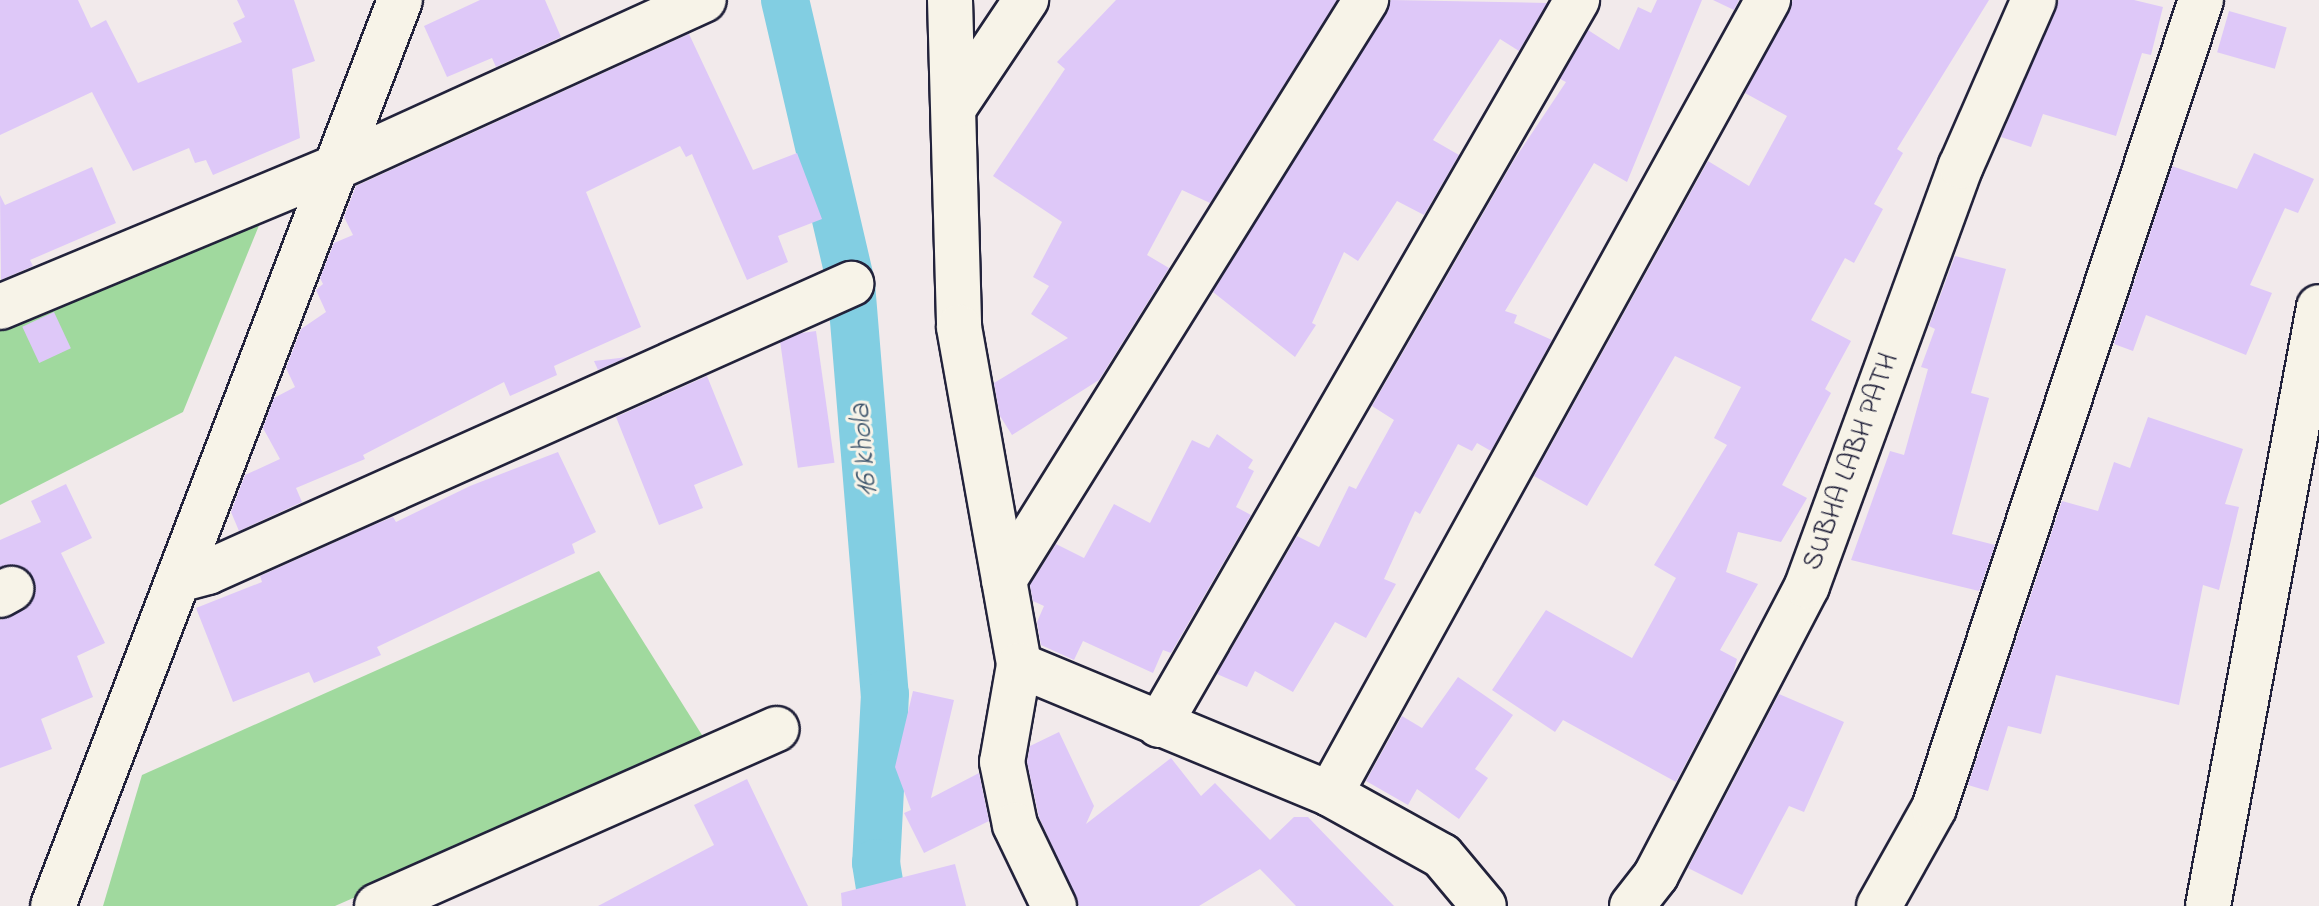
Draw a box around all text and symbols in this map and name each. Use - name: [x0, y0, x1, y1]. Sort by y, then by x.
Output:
- street label: SUBHA LABH PATH: [1797, 349, 1907, 575]
- water label: 16 khola: [843, 402, 887, 498]

